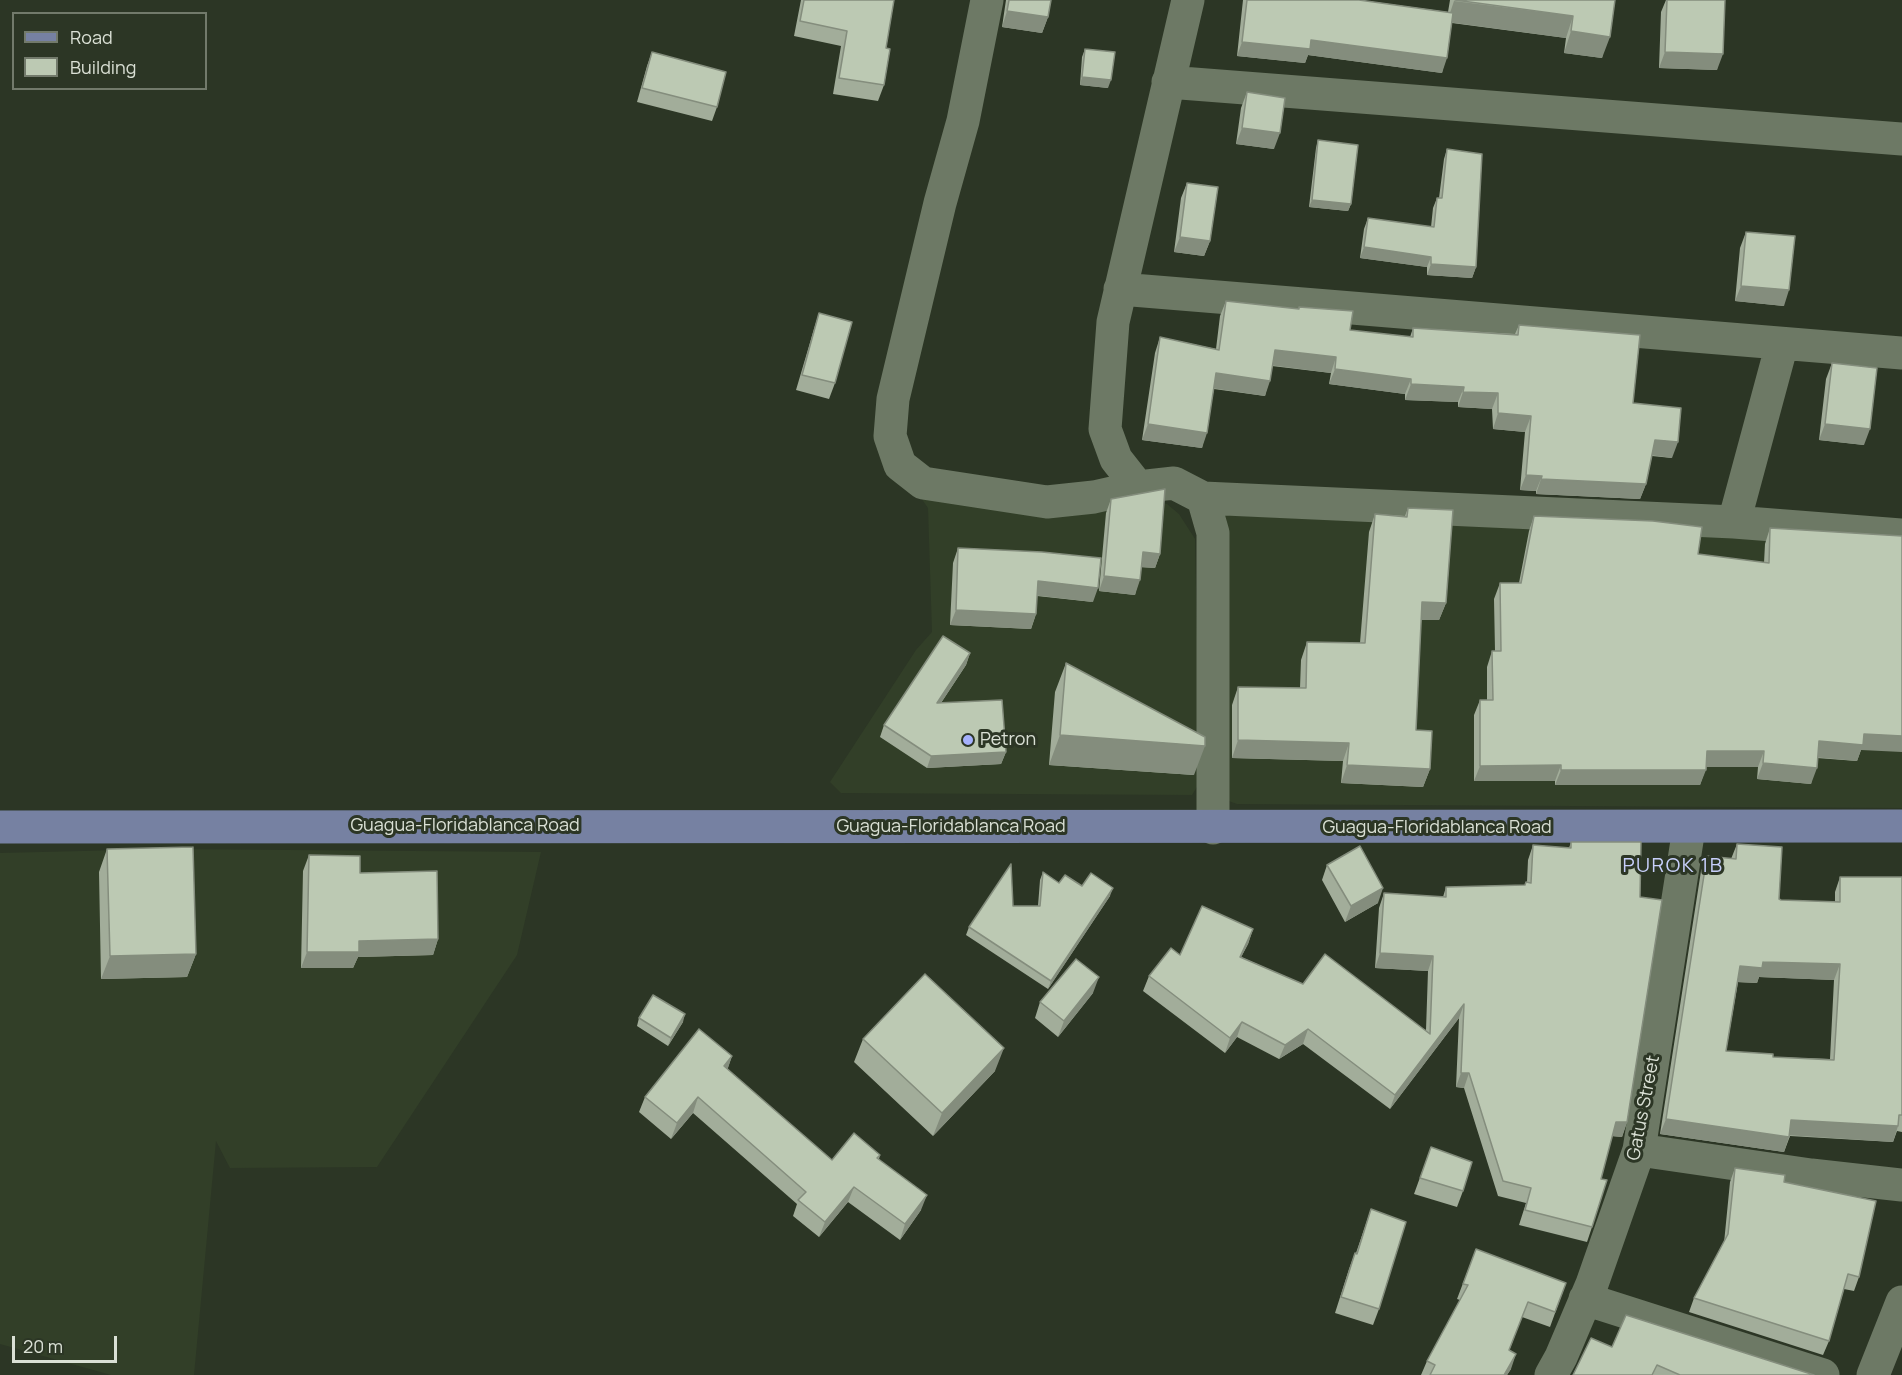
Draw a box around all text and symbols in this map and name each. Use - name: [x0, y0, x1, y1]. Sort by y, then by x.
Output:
- legend: [12, 12, 207, 90]
- text: Road: [70, 25, 113, 49]
- text: Building: [70, 55, 136, 79]
- place label: Petron: [980, 729, 1036, 751]
- marker: Petron: [961, 733, 975, 747]
- street label: Guagua-Floridablanca Road: [350, 815, 580, 837]
- street label: Guagua-Floridablanca Road: [836, 816, 1066, 838]
- street label: Guagua-Floridablanca Road: [1322, 817, 1552, 839]
- district label: PUROK 1B: [1622, 854, 1724, 878]
- street label: Gatus Street: [1623, 1054, 1665, 1162]
- scale bar: [15, 1324, 120, 1362]
- text: 20 m: [23, 1334, 63, 1358]

